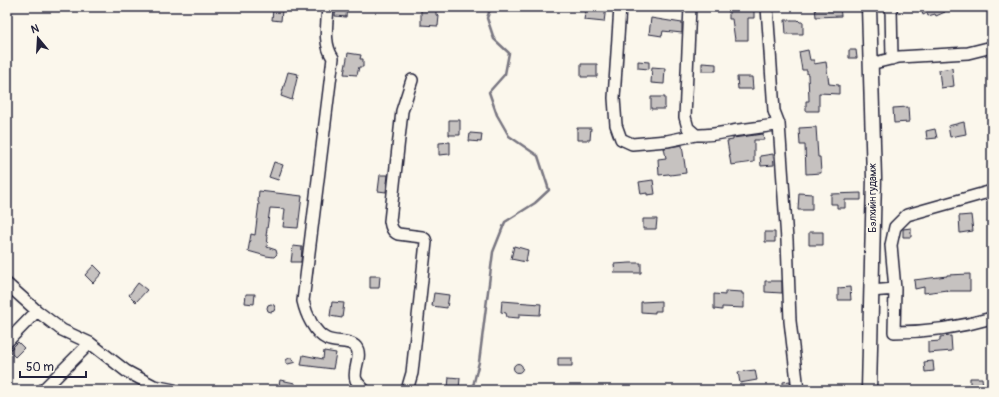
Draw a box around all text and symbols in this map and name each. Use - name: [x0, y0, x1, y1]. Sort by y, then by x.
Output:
- north arrow: [18, 18, 58, 58]
- text: N: [30, 21, 41, 36]
- street label: Бэлхийн гудамж: [867, 163, 879, 233]
- scale bar: [20, 353, 86, 379]
- text: 50 m: [26, 360, 54, 375]

